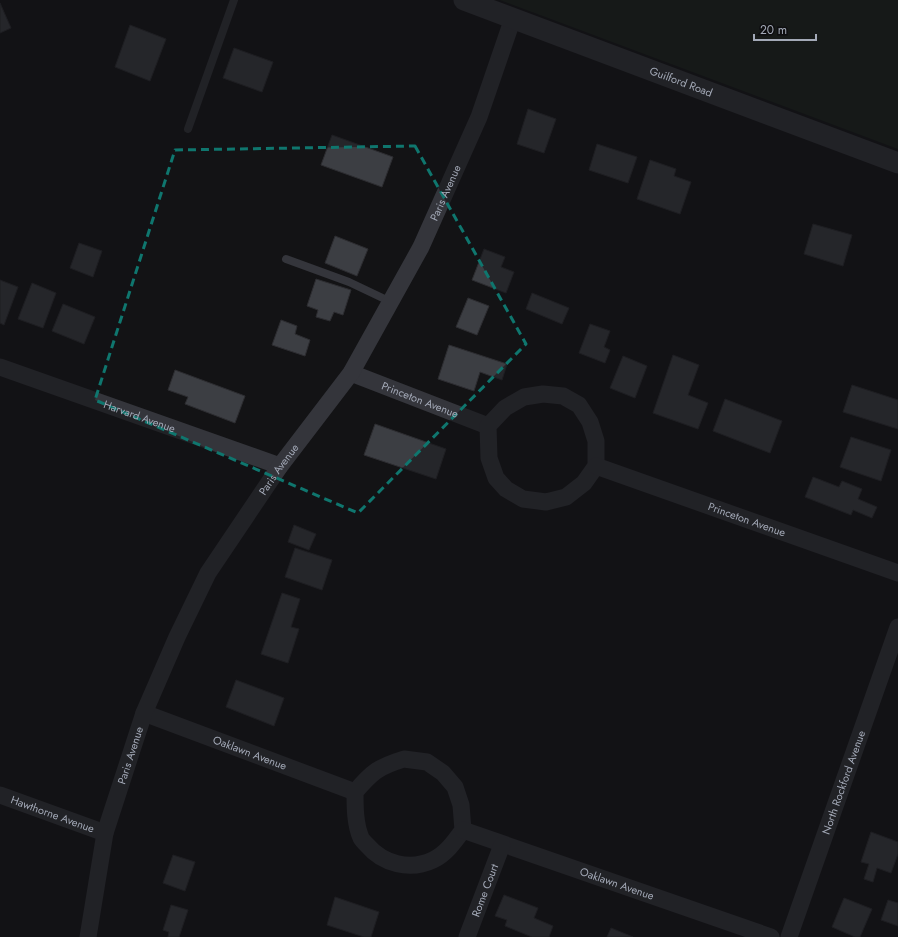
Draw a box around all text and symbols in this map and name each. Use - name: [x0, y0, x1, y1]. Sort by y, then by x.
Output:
- scale bar: [754, 16, 816, 42]
- text: 20 m: [760, 21, 787, 39]
- street label: Guilford Road: [647, 62, 715, 101]
- street label: Paris Avenue: [426, 162, 465, 223]
- street label: Princeton Avenue: [379, 378, 461, 422]
- street label: Harvard Avenue: [101, 396, 178, 437]
- street label: Paris Avenue: [255, 440, 303, 498]
- street label: Princeton Avenue: [706, 498, 788, 541]
- street label: Paris Avenue: [113, 724, 147, 786]
- street label: North Rockford Avenue: [818, 728, 869, 836]
- street label: Oaklawn Avenue: [211, 732, 289, 774]
- street label: Hawthorne Avenue: [9, 792, 97, 837]
- street label: Rome Court: [467, 861, 502, 919]
- street label: Oaklawn Avenue: [578, 863, 657, 904]

